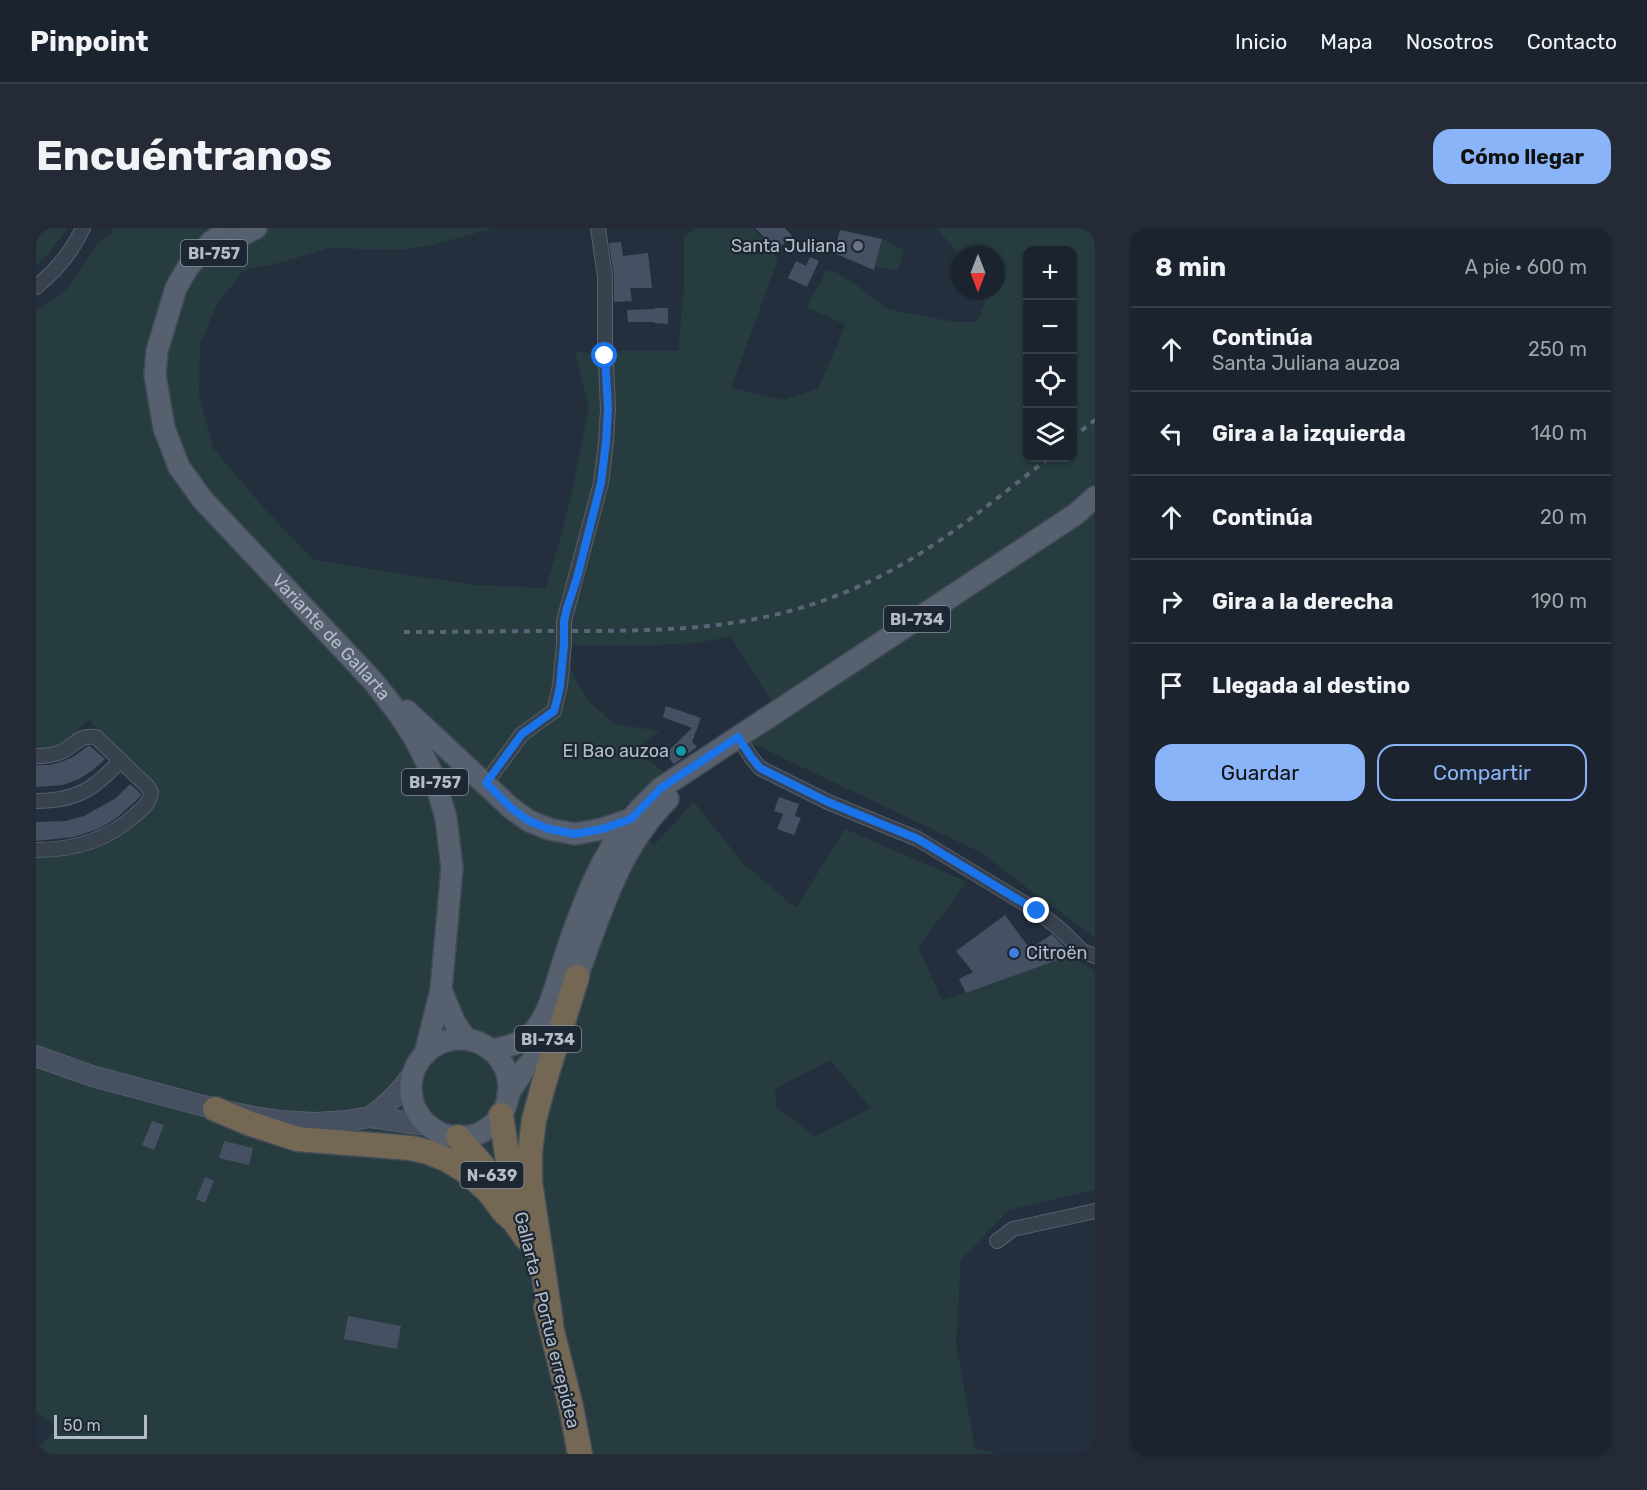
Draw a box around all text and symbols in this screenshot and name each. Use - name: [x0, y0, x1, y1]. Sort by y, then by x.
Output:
- text: Pinpoint: [30, 25, 149, 58]
- text: Inicio: [1235, 29, 1287, 54]
- text: Mapa: [1320, 29, 1373, 54]
- text: Nosotros: [1406, 29, 1494, 54]
- text: Contacto: [1527, 29, 1617, 54]
- button: Cómo llegar: [1433, 129, 1611, 184]
- text: Encuéntranos: [36, 131, 332, 181]
- place label: Santa Juliana: [731, 235, 846, 257]
- marker: Santa Juliana: [851, 239, 865, 253]
- road number: BI-757: [181, 240, 247, 266]
- north arrow: [951, 246, 1005, 300]
- map controls: [1023, 246, 1077, 462]
- button: +: [1023, 246, 1077, 300]
- text: 8 min: [1155, 252, 1226, 283]
- text: A pie · 600 m: [1465, 255, 1587, 279]
- button: −: [1023, 300, 1077, 354]
- text: Continúa: [1212, 324, 1313, 351]
- icon: ahead: [1155, 333, 1188, 366]
- text: 250 m: [1528, 337, 1587, 361]
- route start: [591, 342, 617, 368]
- text: Santa Juliana auzoa: [1212, 351, 1400, 375]
- button: locate: [1023, 354, 1077, 408]
- button: layers: [1023, 408, 1077, 462]
- icon: left: [1155, 417, 1188, 450]
- text: Gira a la izquierda: [1212, 420, 1406, 447]
- text: 140 m: [1531, 421, 1587, 445]
- icon: ahead: [1155, 501, 1188, 534]
- text: Continúa: [1212, 504, 1313, 531]
- text: 20 m: [1540, 505, 1587, 529]
- street label: Variante de Gallarta: [267, 570, 395, 705]
- icon: right: [1155, 585, 1188, 618]
- text: Gira a la derecha: [1212, 588, 1393, 615]
- text: 190 m: [1531, 589, 1587, 613]
- road number: BI-734: [884, 606, 950, 632]
- icon: arrive: [1155, 669, 1188, 702]
- text: Llegada al destino: [1212, 672, 1410, 699]
- place label: El Bao auzoa: [563, 740, 669, 762]
- marker: El Bao auzoa: [674, 744, 688, 758]
- button: Guardar: [1155, 744, 1365, 801]
- button: Compartir: [1377, 744, 1587, 801]
- road number: BI-757: [402, 769, 468, 795]
- route end: [1023, 897, 1049, 923]
- place label: Citroën: [1026, 942, 1087, 964]
- marker: Citroën: [1007, 946, 1021, 960]
- road number: BI-734: [515, 1026, 581, 1052]
- road number: N-639: [460, 1162, 524, 1188]
- street label: Gallarta - Portua errepidea: [509, 1209, 585, 1431]
- scale bar: [54, 1412, 147, 1440]
- text: 50 m: [63, 1416, 101, 1435]

